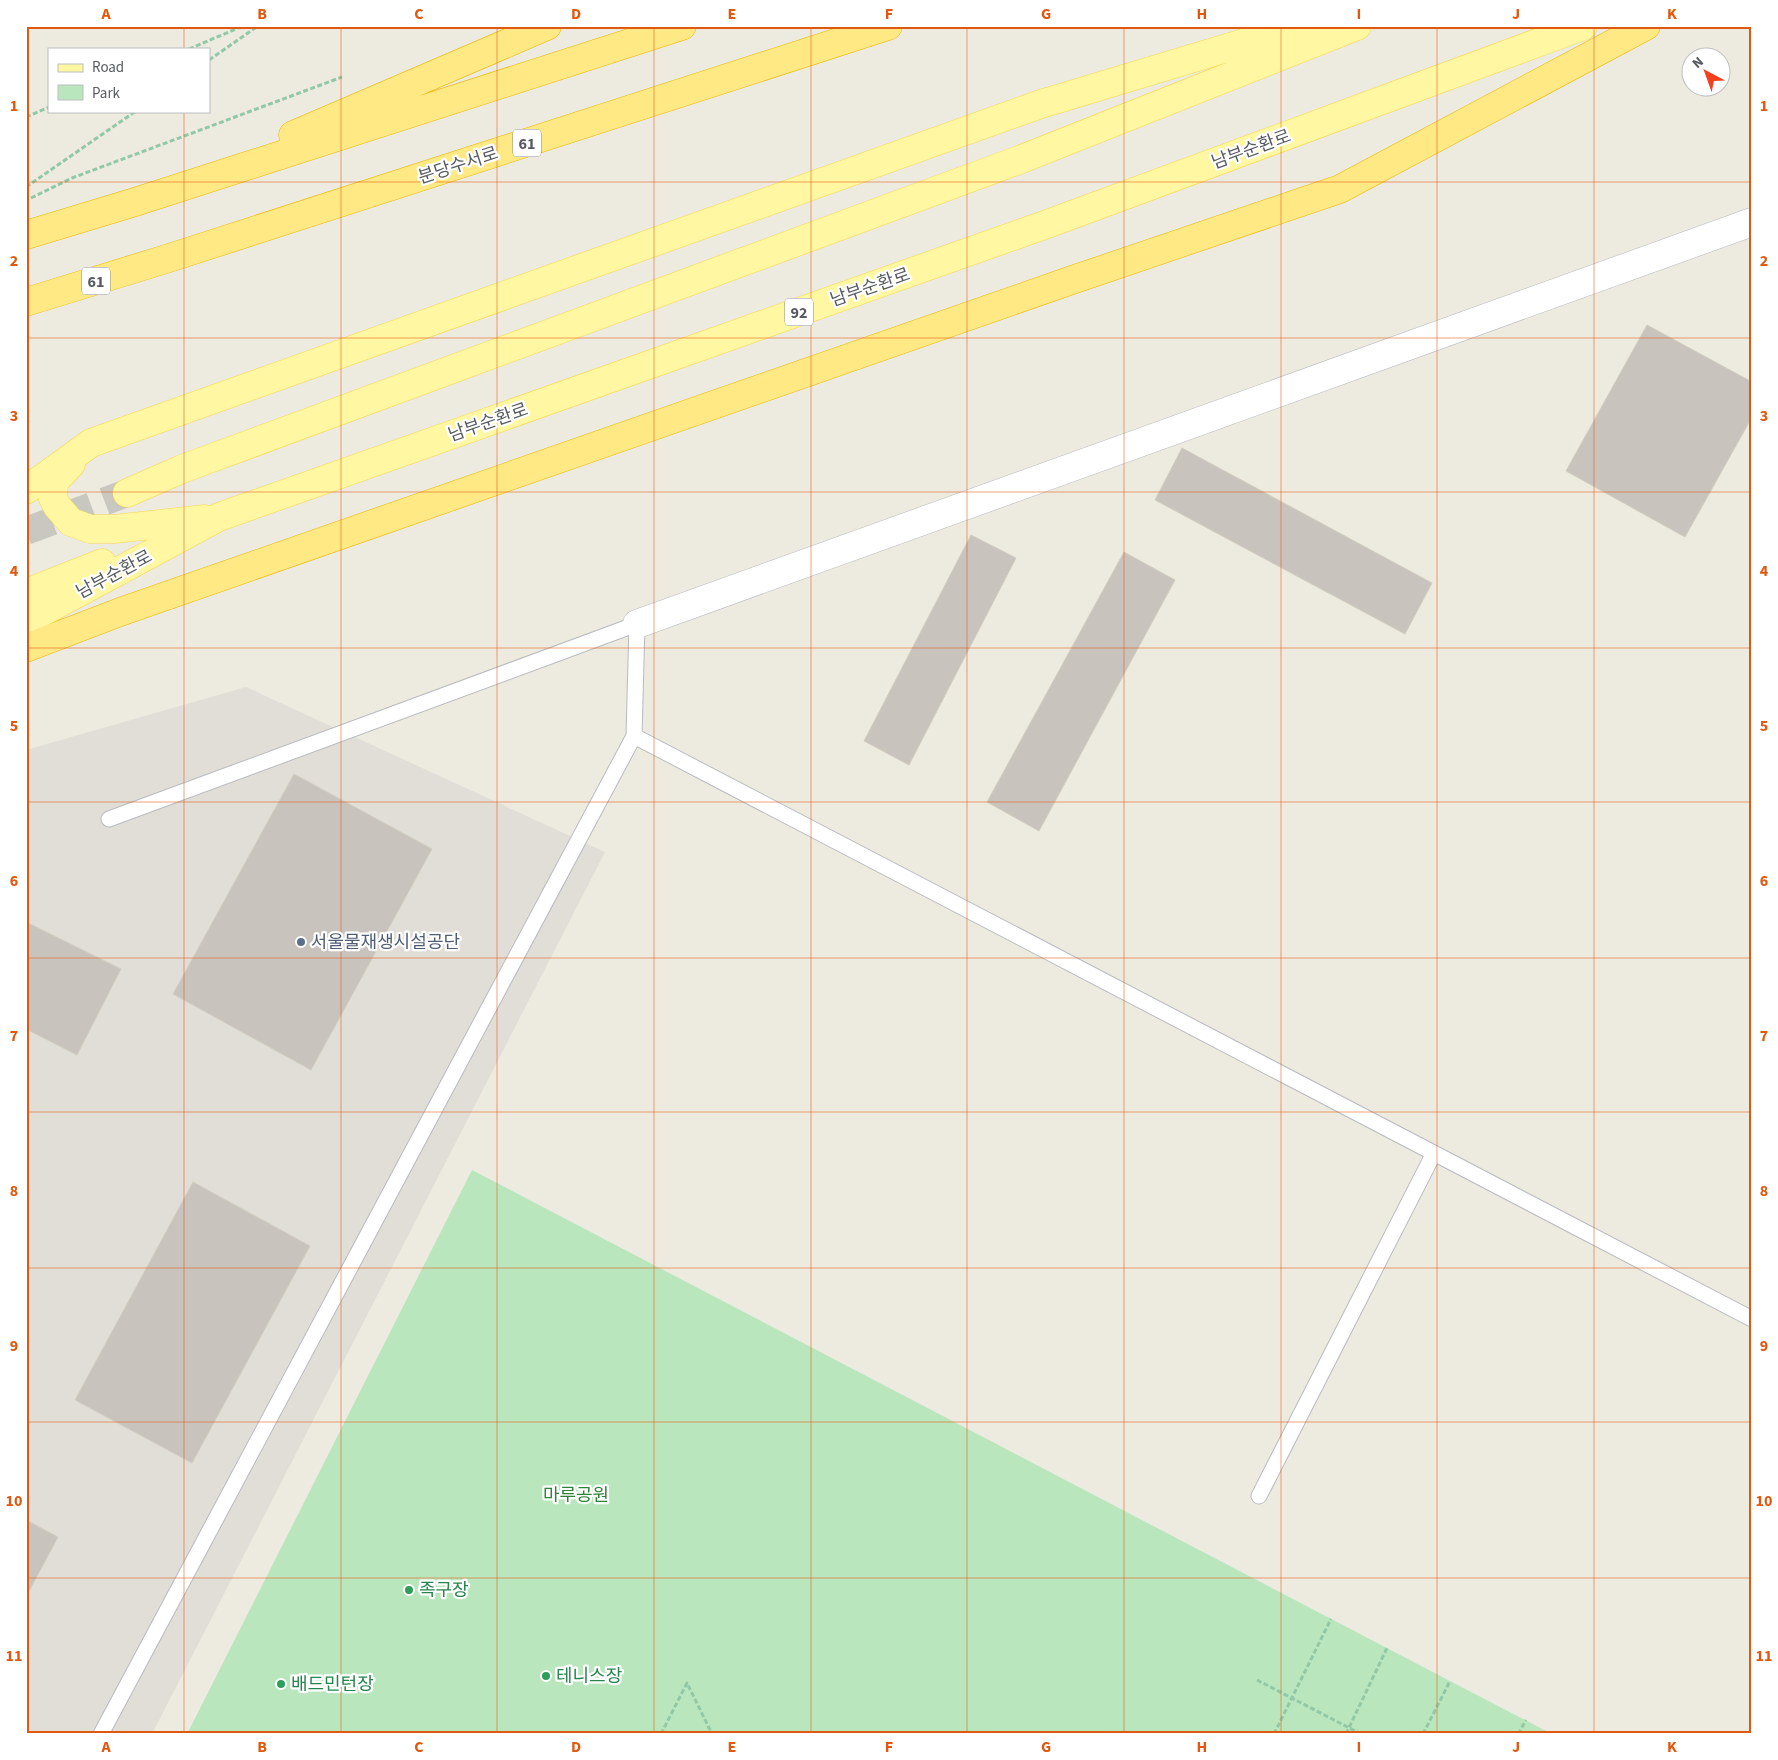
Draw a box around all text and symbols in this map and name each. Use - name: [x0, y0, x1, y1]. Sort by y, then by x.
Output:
- text: A: [100, 3, 111, 25]
- text: B: [257, 3, 267, 25]
- text: C: [414, 3, 424, 25]
- text: D: [571, 3, 581, 25]
- text: E: [728, 3, 736, 25]
- text: F: [885, 3, 893, 25]
- text: G: [1041, 3, 1051, 25]
- text: H: [1197, 3, 1207, 25]
- text: I: [1357, 3, 1361, 25]
- text: J: [1512, 3, 1520, 25]
- text: K: [1667, 3, 1677, 25]
- legend: [48, 48, 210, 112]
- north arrow: [1680, 48, 1730, 98]
- text: N: [1688, 52, 1708, 74]
- text: Road: [92, 57, 124, 78]
- text: Park: [92, 83, 121, 104]
- text: 1: [10, 95, 18, 117]
- text: 1: [1760, 95, 1768, 117]
- street label: 남부순환로: [1208, 124, 1294, 175]
- road number: 61: [513, 130, 541, 156]
- street label: 분당수서로: [415, 141, 501, 190]
- text: 2: [10, 250, 18, 272]
- text: 2: [1760, 250, 1768, 272]
- street label: 남부순환로: [827, 262, 913, 313]
- road number: 61: [82, 268, 110, 294]
- road number: 92: [785, 298, 813, 326]
- street label: 남부순환로: [445, 397, 531, 448]
- text: 3: [10, 405, 18, 427]
- text: 3: [1760, 405, 1768, 427]
- street label: 남부순환로: [72, 544, 157, 605]
- text: 4: [10, 560, 19, 582]
- text: 4: [1760, 560, 1769, 582]
- text: 5: [10, 715, 18, 737]
- text: 5: [1760, 715, 1768, 737]
- text: 6: [10, 870, 18, 892]
- text: 6: [1760, 870, 1768, 892]
- place label: 서울물재생시설공단: [311, 930, 460, 955]
- marker: 서울물재생시설공단: [295, 936, 307, 948]
- text: 7: [10, 1025, 18, 1047]
- text: 7: [1760, 1025, 1768, 1047]
- text: 8: [10, 1180, 18, 1202]
- text: 8: [1760, 1180, 1768, 1202]
- text: 9: [10, 1335, 18, 1357]
- text: 9: [1760, 1335, 1768, 1357]
- park label: 마루공원: [543, 1483, 609, 1508]
- text: 10: [6, 1490, 22, 1512]
- text: 10: [1756, 1490, 1772, 1512]
- place label: 족구장: [419, 1578, 469, 1603]
- marker: 족구장: [403, 1584, 415, 1596]
- text: 11: [6, 1645, 22, 1667]
- text: 11: [1756, 1645, 1772, 1667]
- place label: 테니스장: [556, 1664, 622, 1689]
- marker: 테니스장: [540, 1670, 552, 1682]
- place label: 배드민턴장: [291, 1672, 374, 1697]
- marker: 배드민턴장: [275, 1678, 287, 1690]
- text: A: [100, 1736, 111, 1758]
- text: B: [257, 1736, 267, 1758]
- text: C: [414, 1736, 424, 1758]
- text: D: [571, 1736, 581, 1758]
- text: E: [728, 1736, 736, 1758]
- text: F: [885, 1736, 893, 1758]
- text: G: [1041, 1736, 1051, 1758]
- text: H: [1197, 1736, 1207, 1758]
- text: I: [1357, 1736, 1361, 1758]
- text: J: [1512, 1736, 1520, 1758]
- text: K: [1667, 1736, 1677, 1758]

